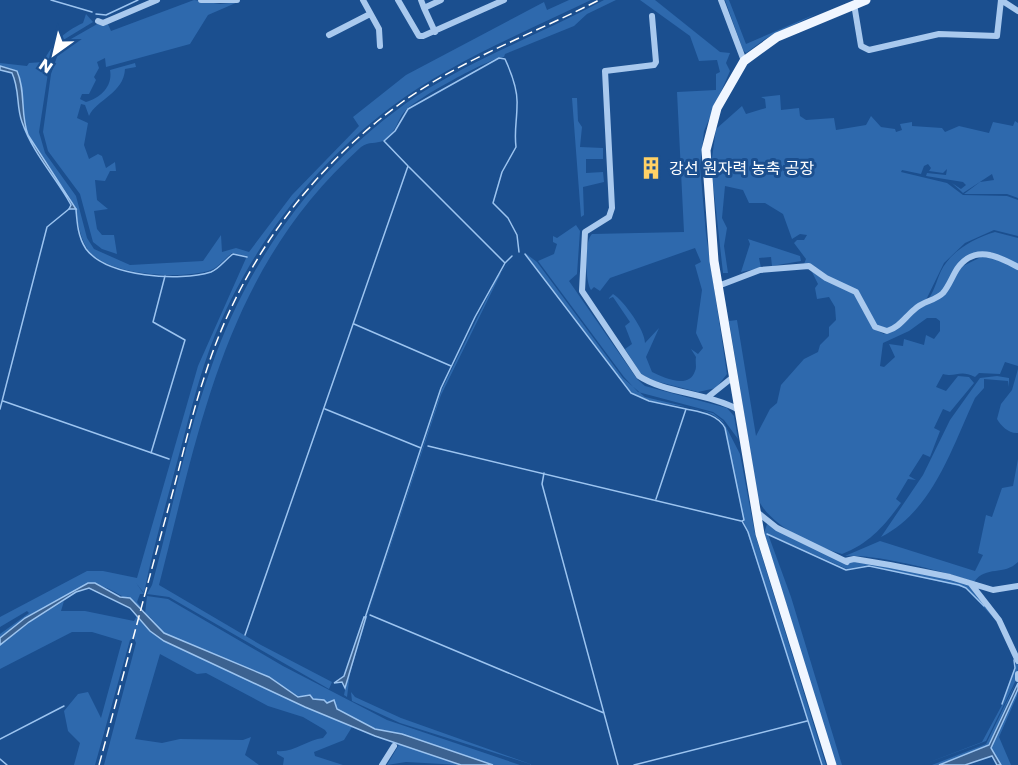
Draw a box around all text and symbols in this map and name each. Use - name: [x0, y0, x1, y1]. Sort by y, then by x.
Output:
- north arrow: [24, 24, 84, 84]
- text: N: [34, 53, 57, 79]
- building icon: 강선 원자력 농축 공장: [638, 155, 664, 181]
- place label: 강선 원자력 농축 공장: [669, 157, 815, 180]

